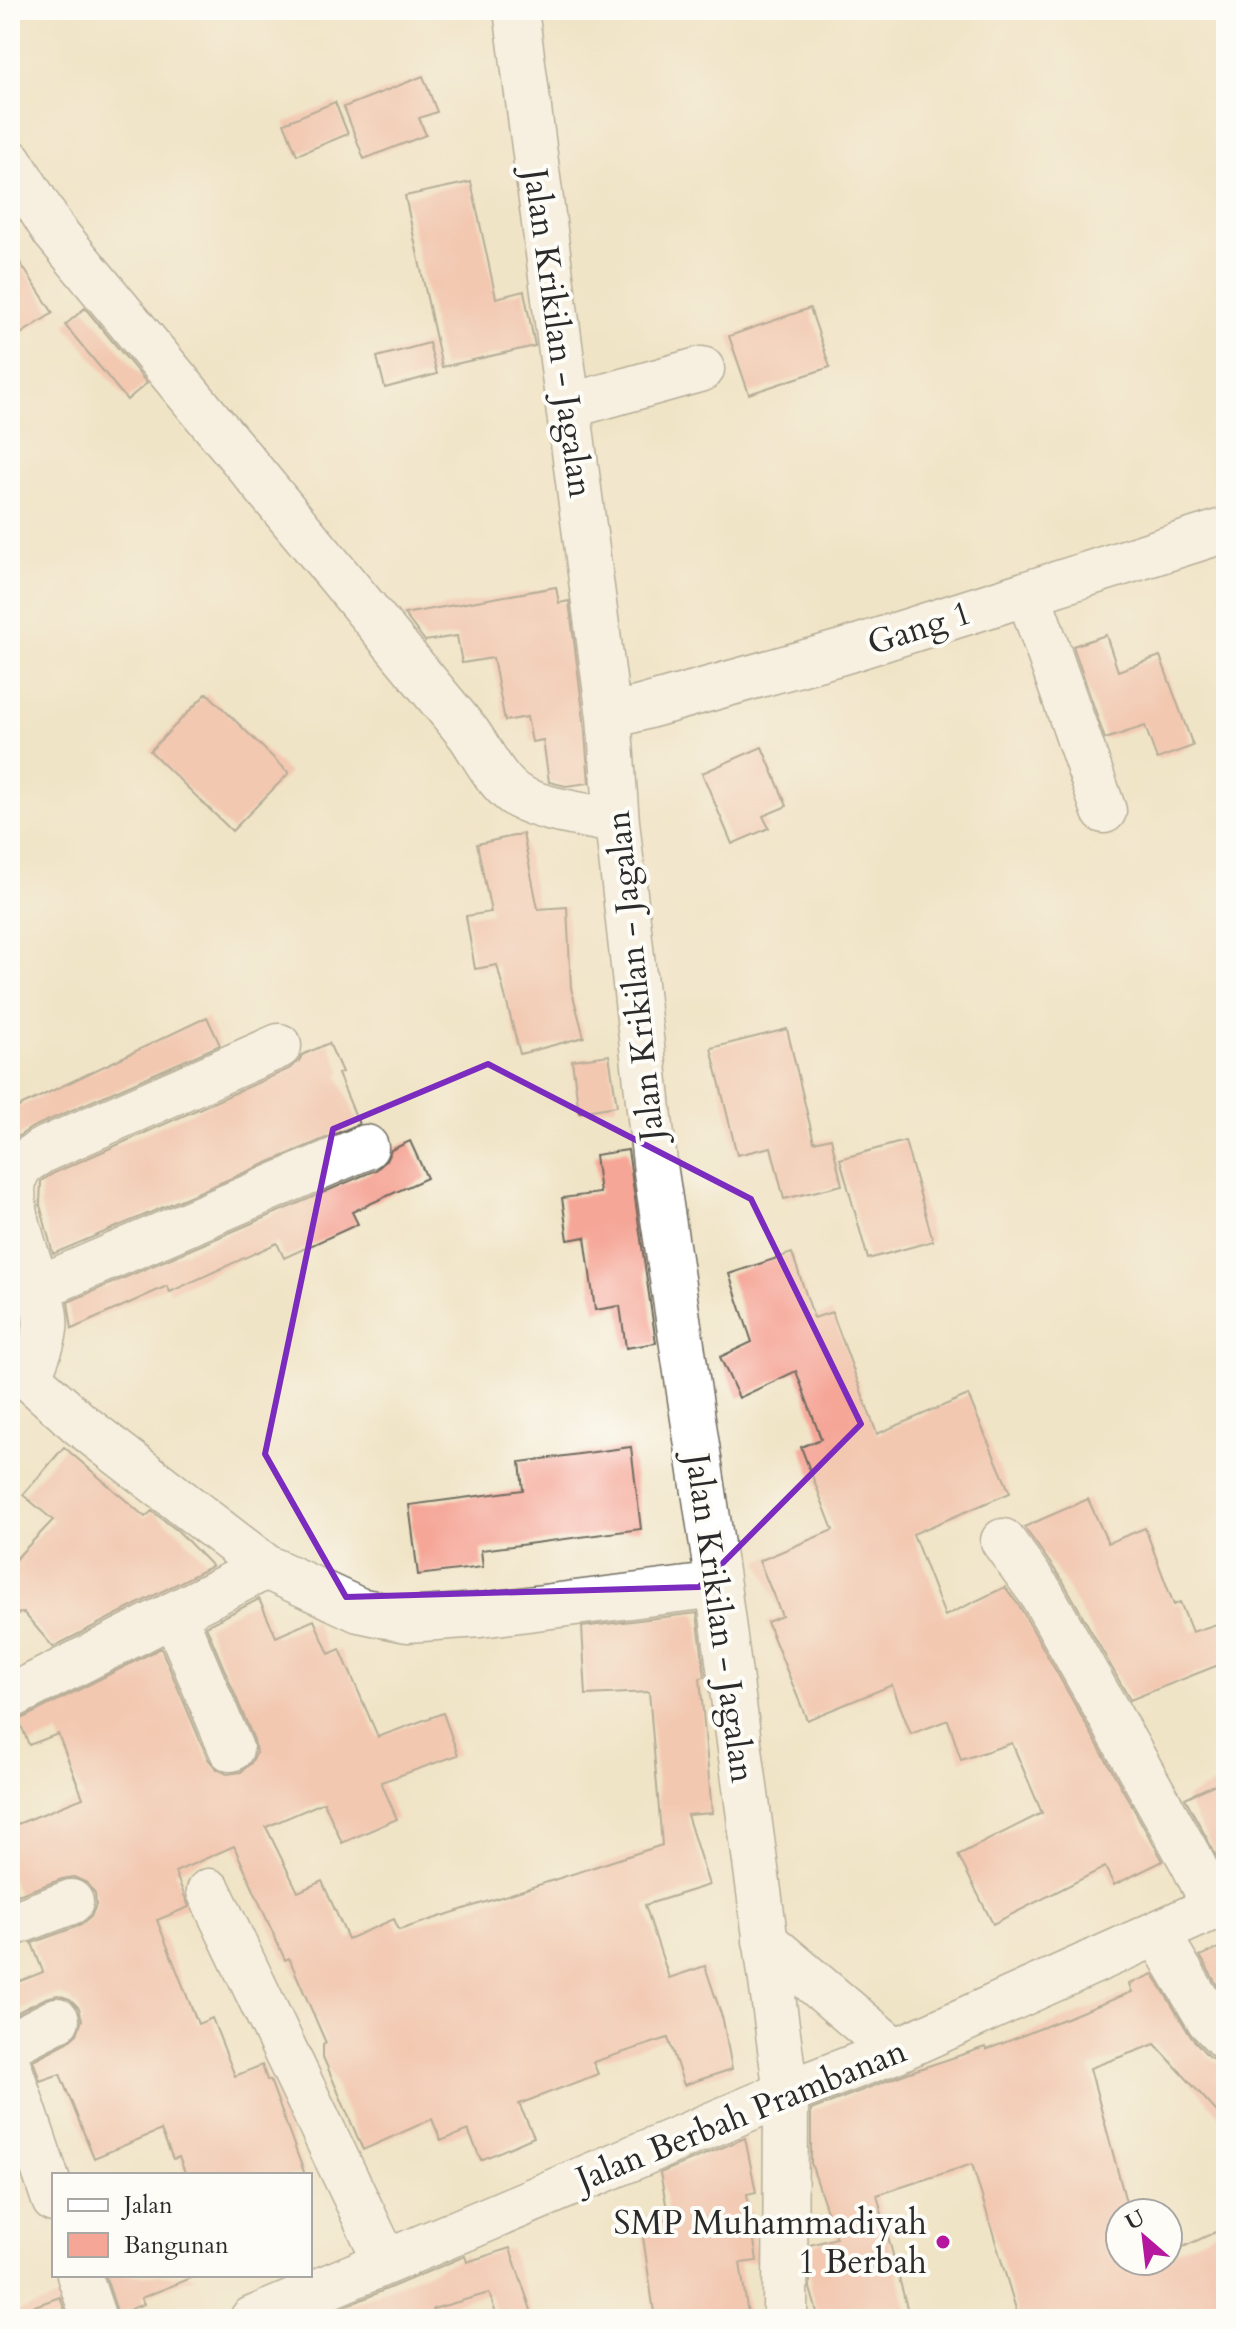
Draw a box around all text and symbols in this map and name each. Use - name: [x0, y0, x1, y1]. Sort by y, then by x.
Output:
- street label: Jalan Krikilan - Jagalan: [511, 161, 604, 501]
- street label: Gang 1: [862, 590, 977, 666]
- street label: Jalan Krikilan - Jagalan: [595, 809, 676, 1148]
- street label: Jalan Krikilan - Jagalan: [673, 1446, 766, 1786]
- street label: Jalan Berbah Prambanan: [565, 2028, 913, 2204]
- legend: [52, 2173, 312, 2277]
- text: Jalan: [121, 2189, 173, 2222]
- north arrow: [1104, 2197, 1184, 2277]
- place label: SMP Muhammadiyah 1 Berbah: [613, 2200, 927, 2285]
- text: U: [1120, 2203, 1150, 2238]
- text: Bangunan: [124, 2229, 229, 2262]
- marker: SMP Muhammadiyah 1 Berbah: [934, 2233, 952, 2251]

